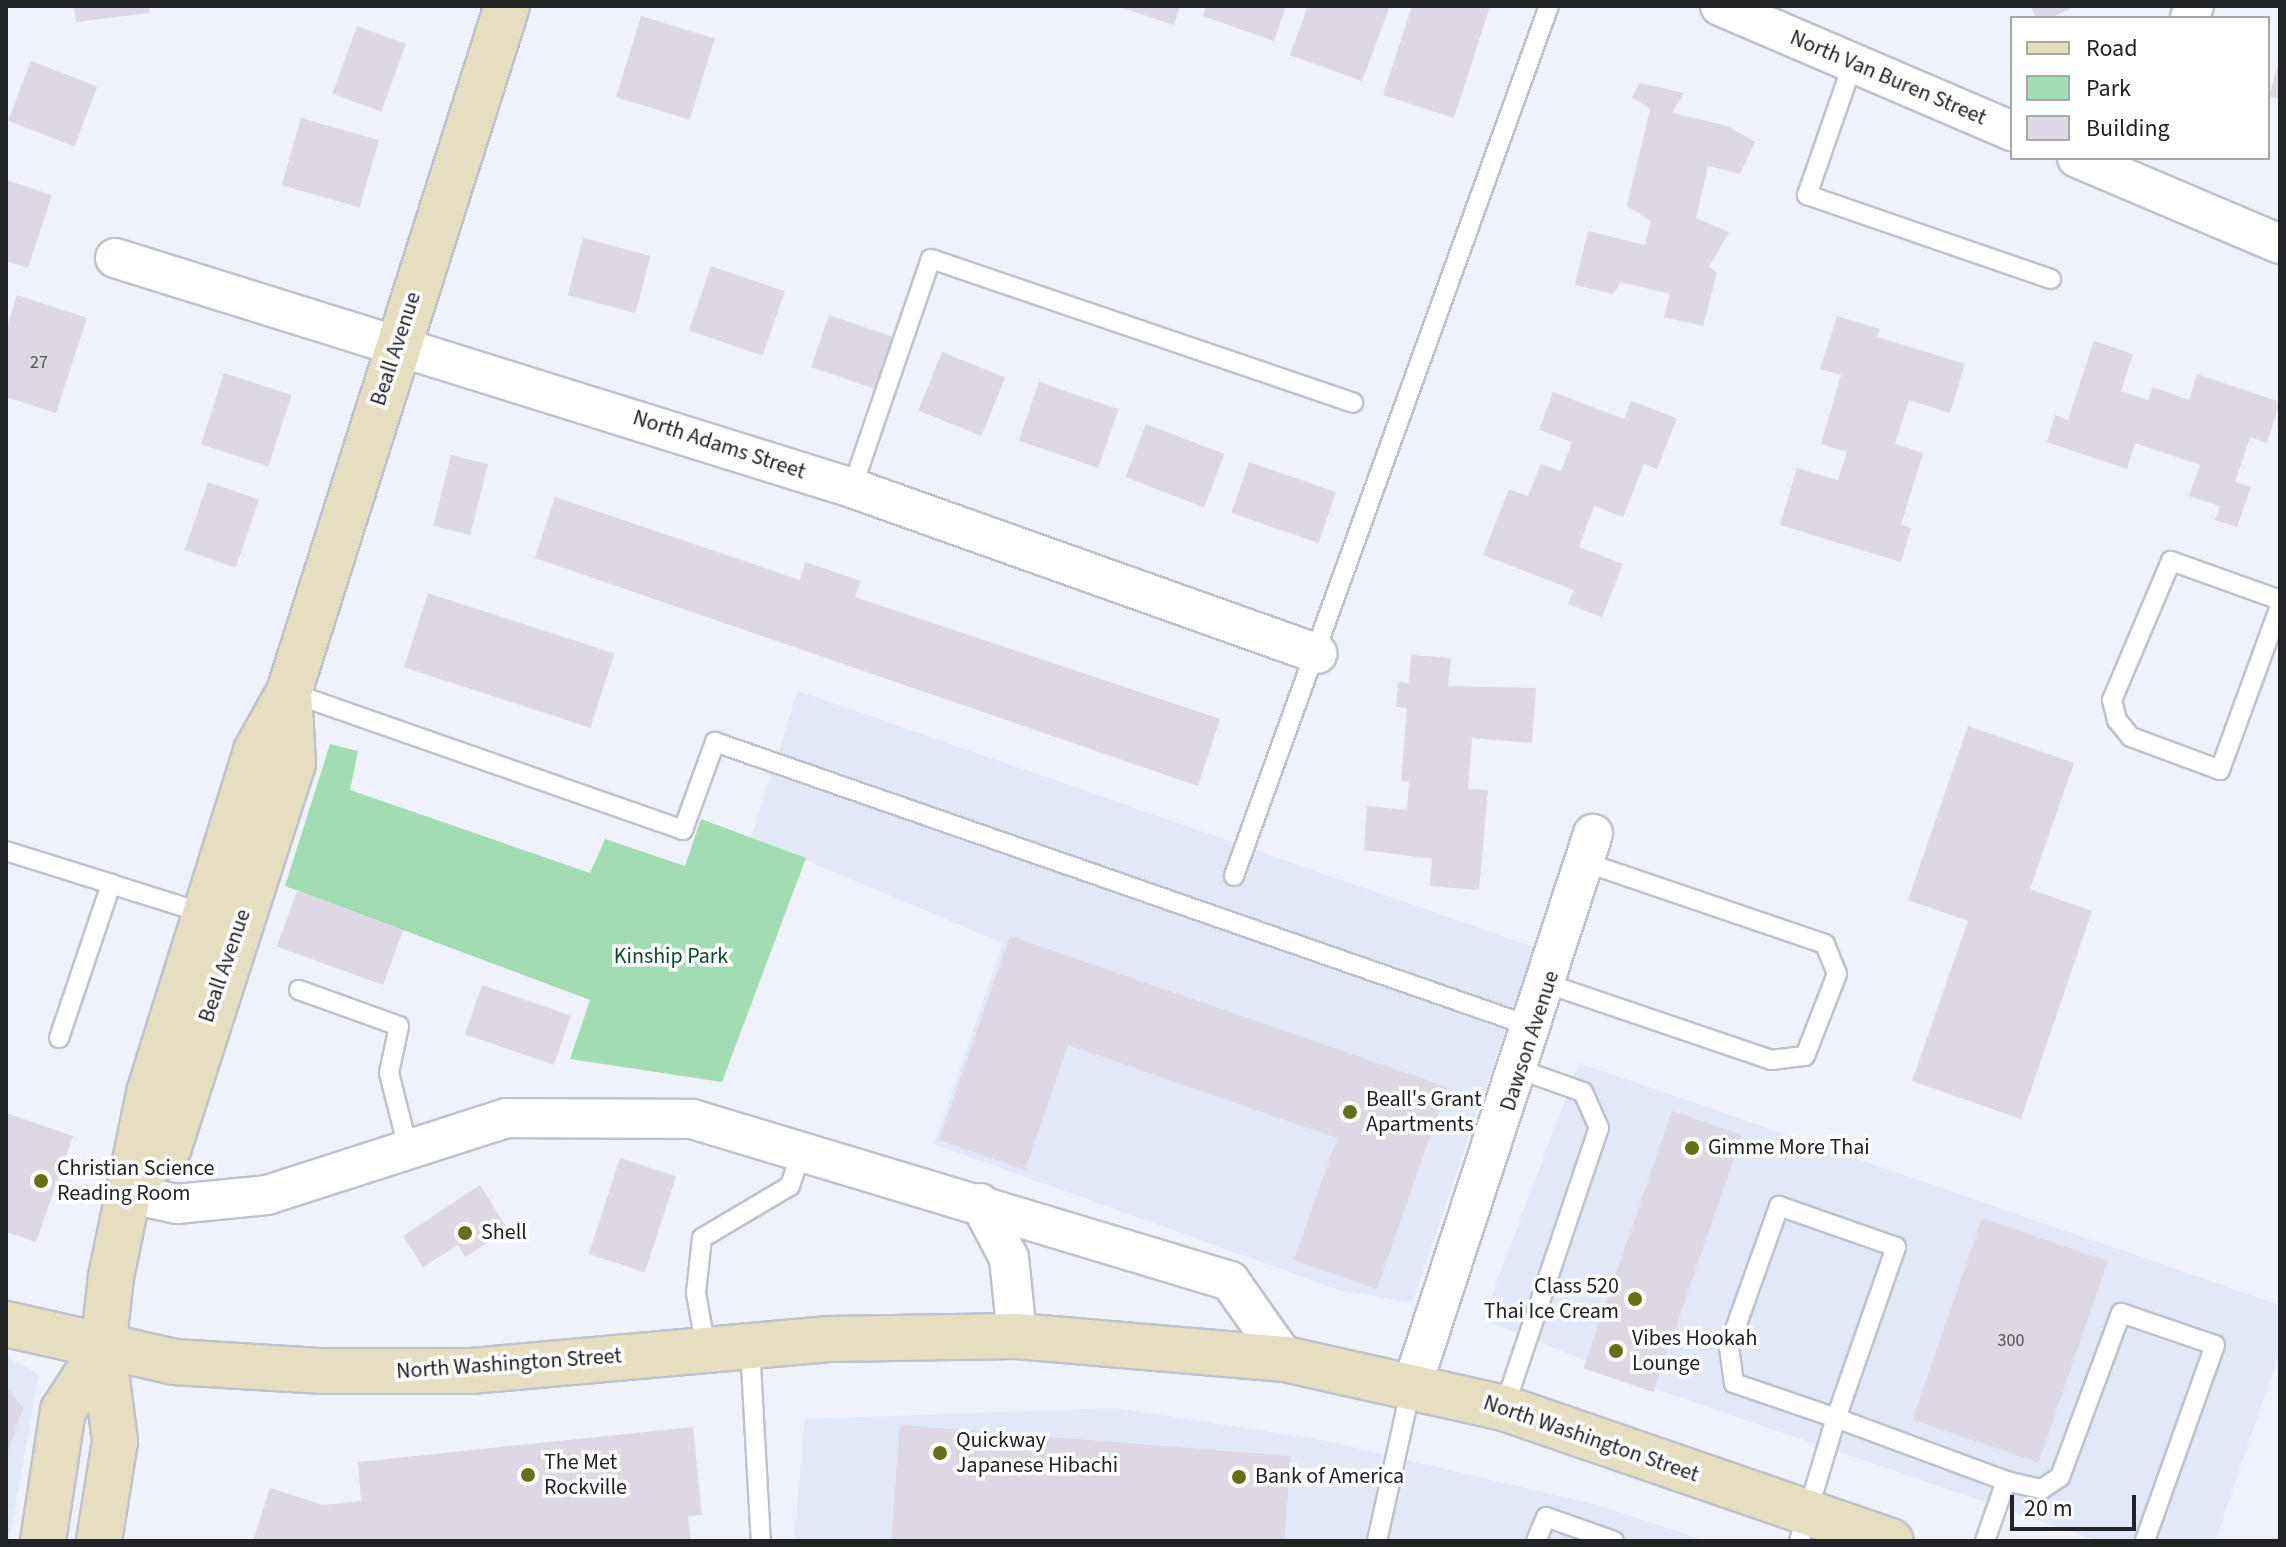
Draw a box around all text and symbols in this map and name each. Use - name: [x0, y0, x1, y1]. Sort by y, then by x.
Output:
- legend: [2010, 16, 2270, 160]
- street label: North Van Buren Street: [1786, 25, 1990, 131]
- text: Road: [2086, 31, 2138, 66]
- text: Park: [2086, 71, 2131, 106]
- text: Building: [2086, 111, 2170, 146]
- street label: Beall Avenue: [365, 289, 427, 409]
- house number: 27: [30, 352, 48, 374]
- street label: North Adams Street: [629, 405, 809, 485]
- street label: Beall Avenue: [193, 906, 257, 1026]
- park label: Kinship Park: [614, 944, 728, 970]
- street label: Dawson Avenue: [1495, 968, 1565, 1114]
- place label: Beall's Grant Apartments: [1366, 1086, 1482, 1138]
- marker: Beall's Grant Apartments: [1341, 1103, 1359, 1121]
- place label: Gimme More Thai: [1708, 1135, 1870, 1161]
- marker: Gimme More Thai: [1683, 1139, 1701, 1157]
- place label: Christian Science Reading Room: [57, 1155, 214, 1206]
- marker: Christian Science Reading Room: [32, 1172, 50, 1190]
- place label: Shell: [481, 1220, 527, 1246]
- marker: Shell: [456, 1224, 474, 1242]
- place label: Class 520 Thai Ice Cream: [1484, 1273, 1619, 1324]
- marker: Class 520 Thai Ice Cream: [1626, 1290, 1644, 1308]
- place label: Vibes Hookah Lounge: [1632, 1325, 1757, 1376]
- house number: 300: [1998, 1330, 2024, 1352]
- marker: Vibes Hookah Lounge: [1607, 1342, 1625, 1360]
- street label: North Washington Street: [395, 1343, 623, 1385]
- street label: North Washington Street: [1480, 1390, 1702, 1488]
- place label: Quickway Japanese Hibachi: [956, 1427, 1118, 1478]
- marker: Quickway Japanese Hibachi: [931, 1444, 949, 1462]
- place label: The Met Rockville: [544, 1449, 627, 1500]
- place label: Bank of America: [1255, 1464, 1404, 1490]
- marker: The Met Rockville: [519, 1466, 537, 1484]
- marker: Bank of America: [1230, 1468, 1248, 1486]
- scale bar: [2014, 1479, 2140, 1529]
- text: 20 m: [2024, 1491, 2073, 1526]

